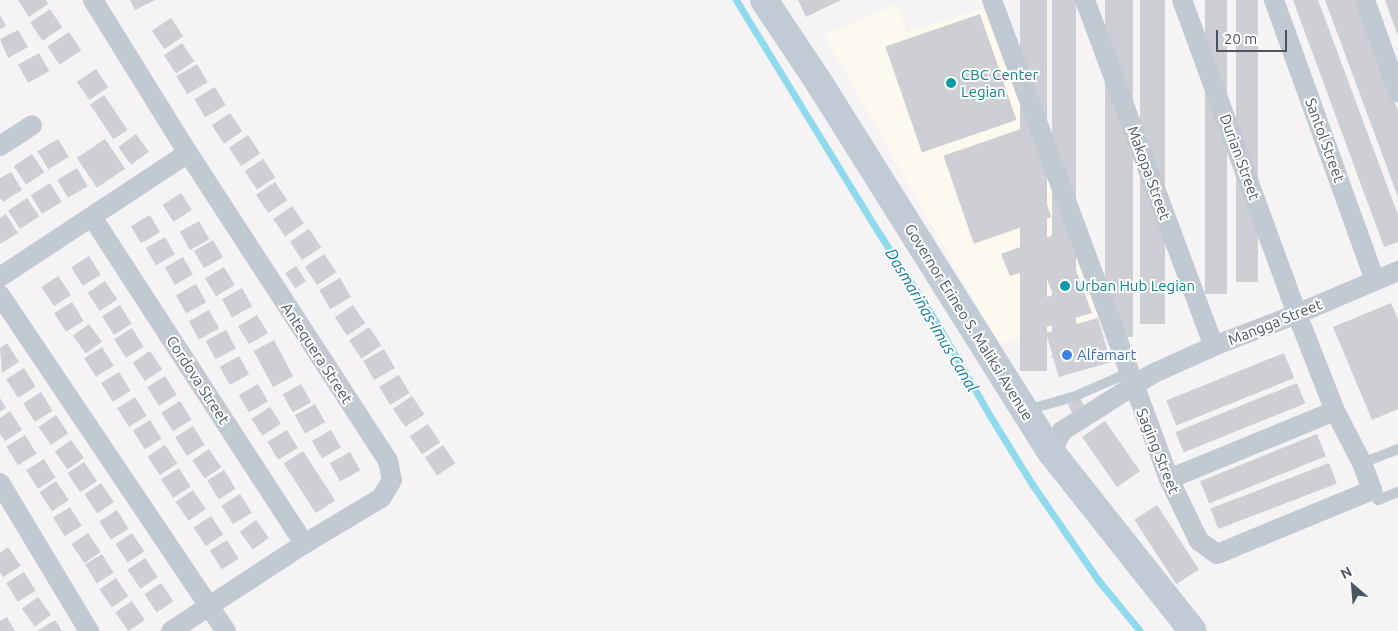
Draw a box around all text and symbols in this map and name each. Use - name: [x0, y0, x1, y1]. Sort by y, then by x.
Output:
- scale bar: [1218, 20, 1289, 52]
- text: 20 m: [1224, 30, 1257, 47]
- place label: CBC Center Legian: [961, 65, 1038, 100]
- marker: CBC Center Legian: [945, 77, 957, 89]
- street label: Santol Street: [1301, 96, 1349, 184]
- street label: Durian Street: [1216, 112, 1264, 202]
- street label: Makopa Street: [1124, 124, 1174, 222]
- street label: Governor Erineo S. Maliksi Avenue: [901, 220, 1037, 424]
- water label: Dasmariñas-Imus Canal: [881, 245, 983, 395]
- place label: Urban Hub Legian: [1075, 277, 1195, 295]
- marker: Urban Hub Legian: [1059, 280, 1071, 292]
- street label: Mangga Street: [1225, 295, 1325, 349]
- street label: Antequera Street: [278, 299, 356, 407]
- street label: Cordova Street: [163, 333, 233, 427]
- place label: Alfamart: [1077, 346, 1136, 364]
- marker: Alfamart: [1061, 349, 1073, 361]
- street label: Saging Street: [1133, 406, 1183, 496]
- north arrow: [1328, 561, 1378, 611]
- text: N: [1338, 563, 1354, 582]

